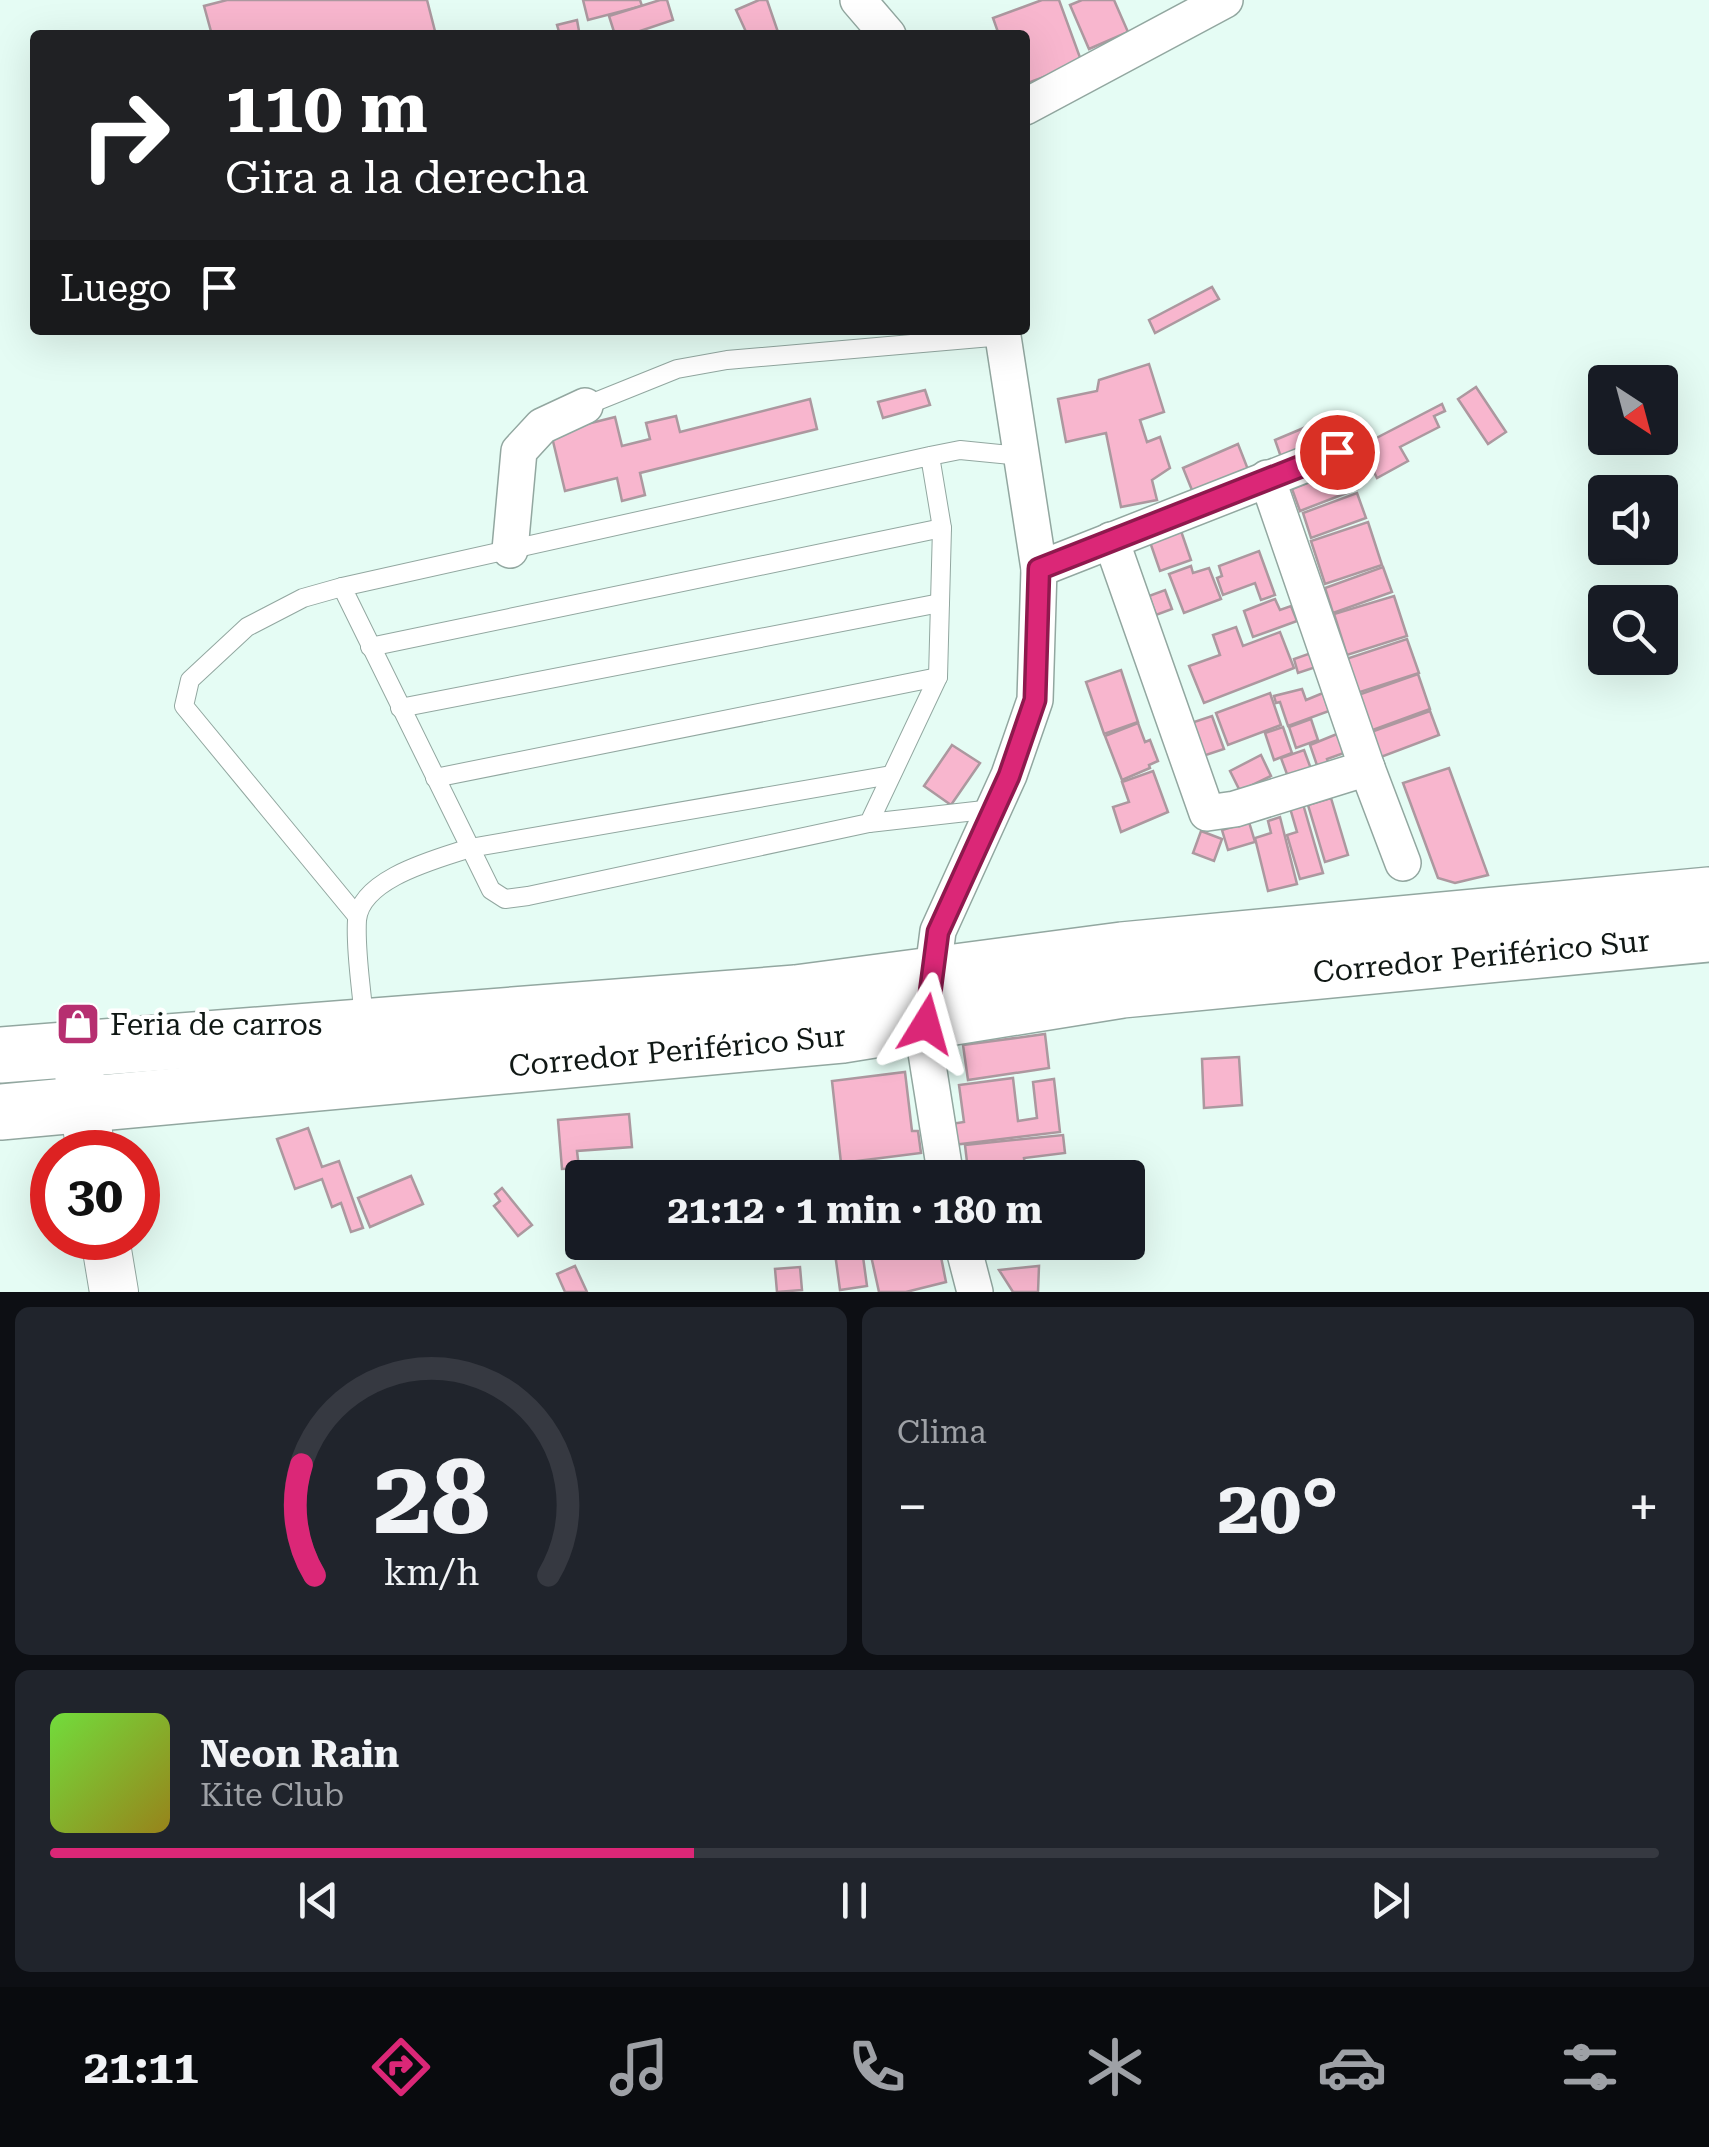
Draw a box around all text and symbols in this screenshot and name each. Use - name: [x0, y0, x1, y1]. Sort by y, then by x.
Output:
- text: 110 m: [225, 67, 428, 149]
- icon: right: [60, 70, 190, 200]
- text: Gira a la derecha: [225, 151, 589, 204]
- icon: arrive: [192, 260, 247, 315]
- text: Luego: [60, 266, 172, 310]
- north arrow: [1588, 365, 1678, 455]
- map controls: [1588, 365, 1678, 675]
- pin: [1295, 410, 1380, 495]
- icon: arrive: [1310, 425, 1365, 480]
- button: sound: [1588, 475, 1678, 565]
- button: search: [1588, 585, 1678, 675]
- street label: Corredor Periférico Sur: [1311, 922, 1651, 989]
- position arrow: [874, 972, 978, 1076]
- shop icon: Feria de carros: [55, 1001, 101, 1047]
- place label: Feria de carros: [110, 1007, 322, 1042]
- street label: Corredor Periférico Sur: [507, 1017, 847, 1083]
- speed limit sign: 30: [30, 1130, 160, 1260]
- text: 21:12 · 1 min · 180 m: [668, 1188, 1042, 1232]
- text: Clima: [897, 1413, 987, 1451]
- text: 28: [373, 1437, 489, 1558]
- text: 20°: [1217, 1463, 1339, 1551]
- text: −: [897, 1475, 928, 1539]
- text: +: [1628, 1475, 1659, 1539]
- text: km/h: [383, 1552, 479, 1594]
- text: Neon Rain: [200, 1732, 399, 1776]
- text: Kite Club: [200, 1776, 344, 1814]
- icon: previous: [291, 1873, 346, 1928]
- icon: pause: [827, 1873, 882, 1928]
- icon: next: [1363, 1873, 1418, 1928]
- icon: directions: [366, 2032, 436, 2102]
- icon: music: [604, 2032, 674, 2102]
- icon: phone: [842, 2032, 912, 2102]
- icon: climate: [1080, 2032, 1150, 2102]
- icon: car: [1317, 2032, 1387, 2102]
- icon: filters: [1555, 2032, 1625, 2102]
- text: 21:11: [84, 2041, 199, 2094]

